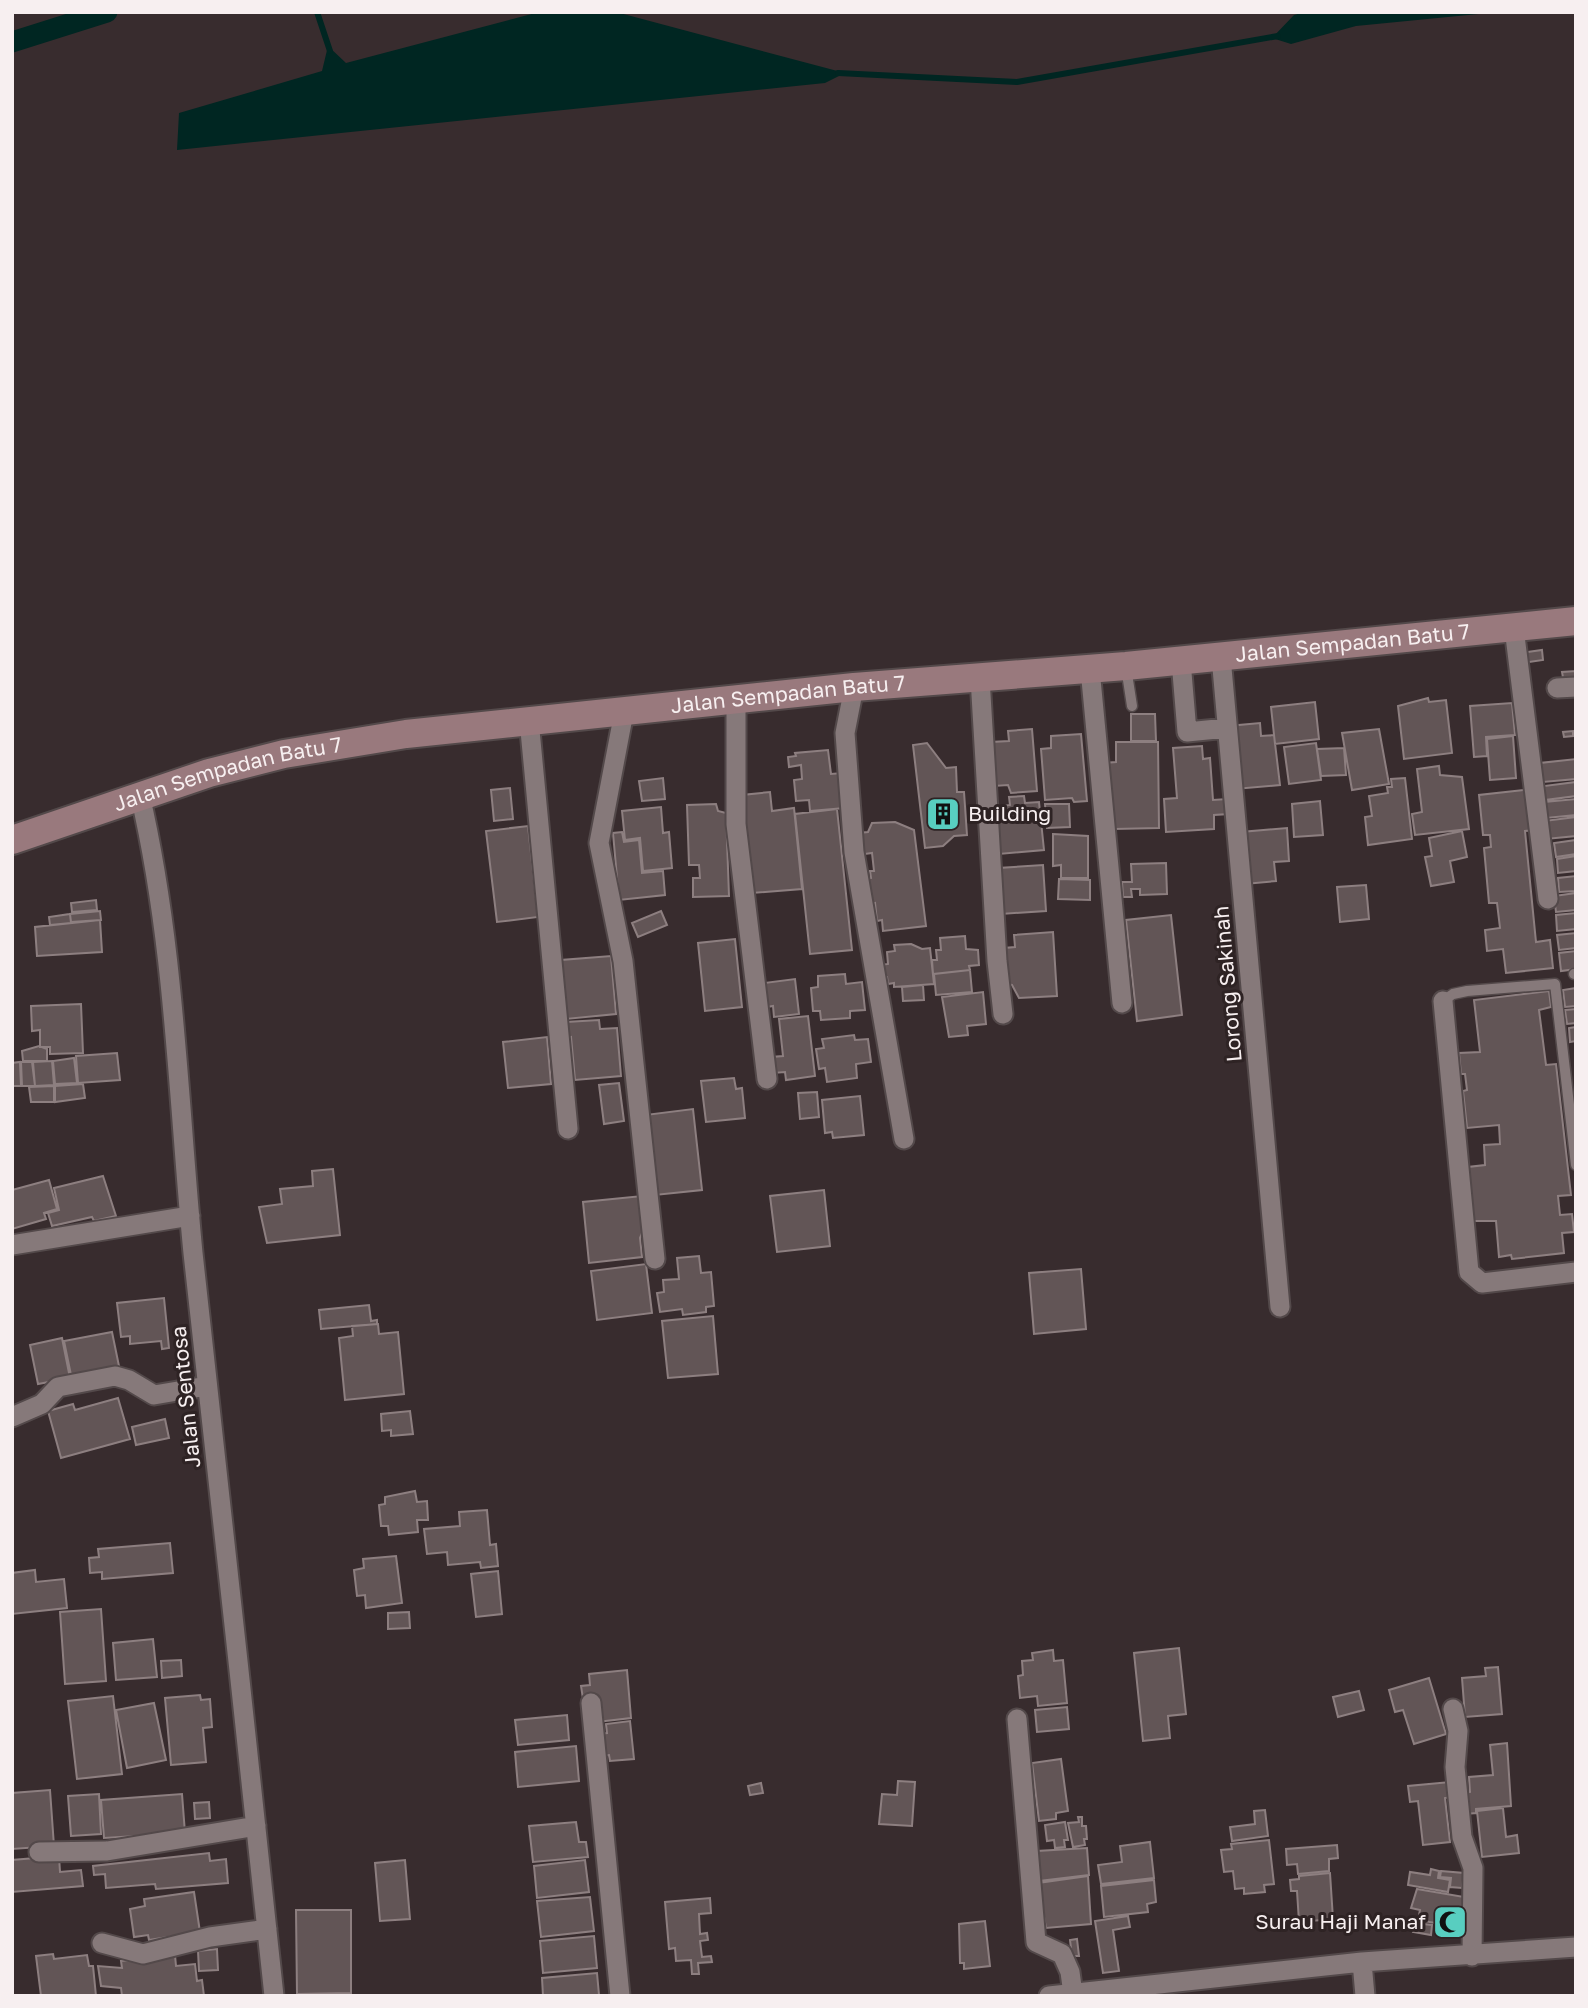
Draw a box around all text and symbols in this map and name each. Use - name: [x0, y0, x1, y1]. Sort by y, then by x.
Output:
- street label: Jalan Sempadan Batu 7: [1234, 618, 1471, 667]
- street label: Jalan Sempadan Batu 7: [669, 669, 906, 718]
- street label: Jalan Sempadan Batu 7: [110, 731, 344, 817]
- building icon: Building: [924, 795, 962, 833]
- place label: Building: [968, 800, 1051, 826]
- street label: Lorong Sakinah: [1207, 905, 1247, 1063]
- street label: Jalan Sentosa: [165, 1325, 205, 1469]
- mosque icon: Surau Haji Manaf: [1431, 1903, 1469, 1941]
- place label: Surau Haji Manaf: [1255, 1908, 1426, 1934]

